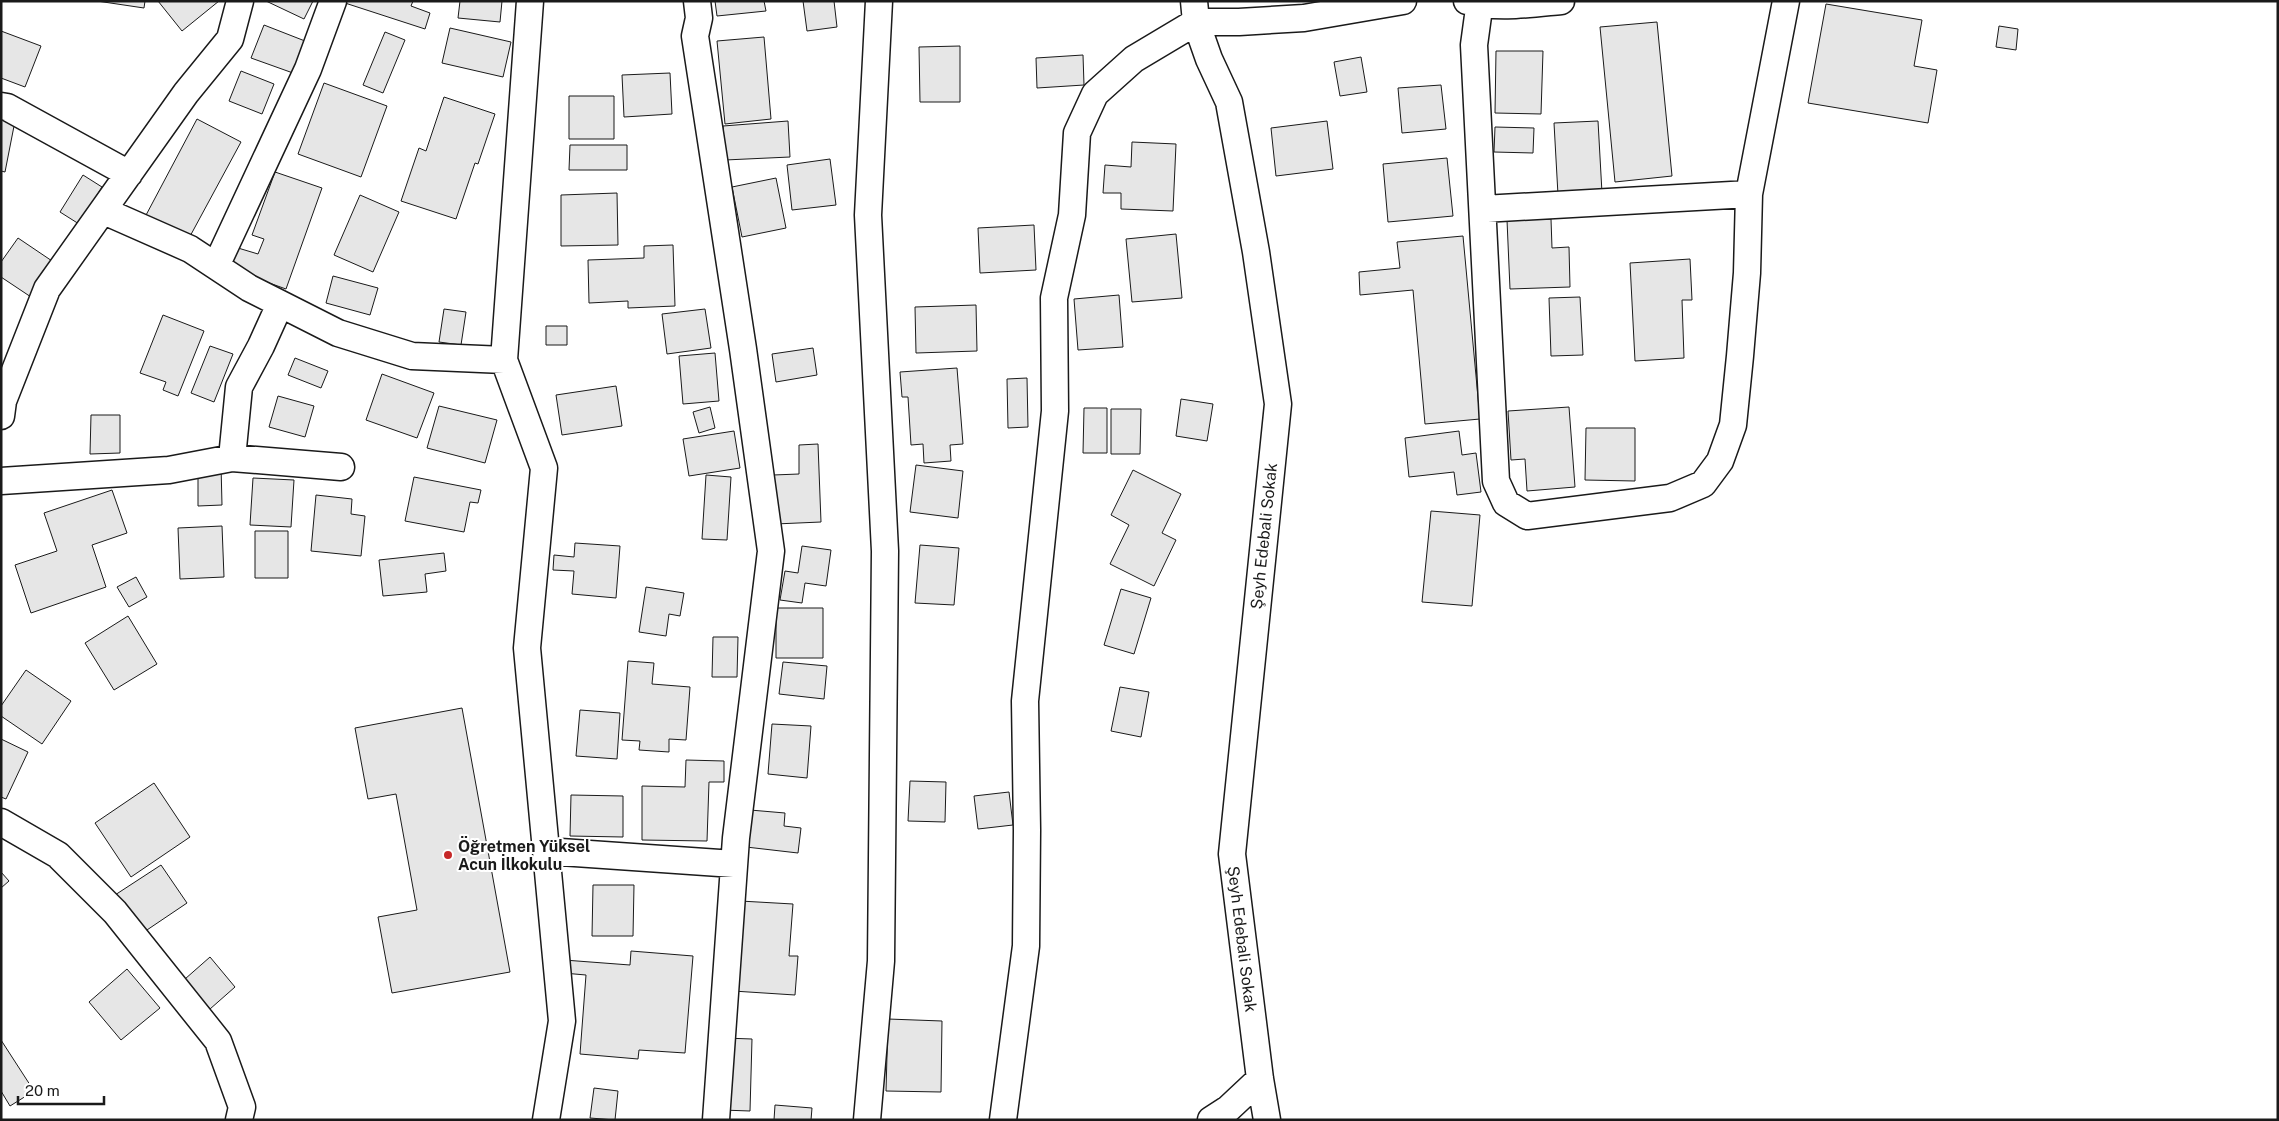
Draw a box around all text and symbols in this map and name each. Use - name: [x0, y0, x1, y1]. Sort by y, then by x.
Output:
- street label: Şeyh Edebali Sokak: [1247, 462, 1281, 610]
- place label: Öğretmen Yüksel Acun İlkokulu: [458, 835, 590, 874]
- marker: Öğretmen Yüksel Acun İlkokulu: [442, 849, 454, 861]
- street label: Şeyh Edebali Sokak: [1224, 865, 1260, 1013]
- scale bar: [18, 1074, 104, 1106]
- text: 20 m: [25, 1082, 60, 1099]

